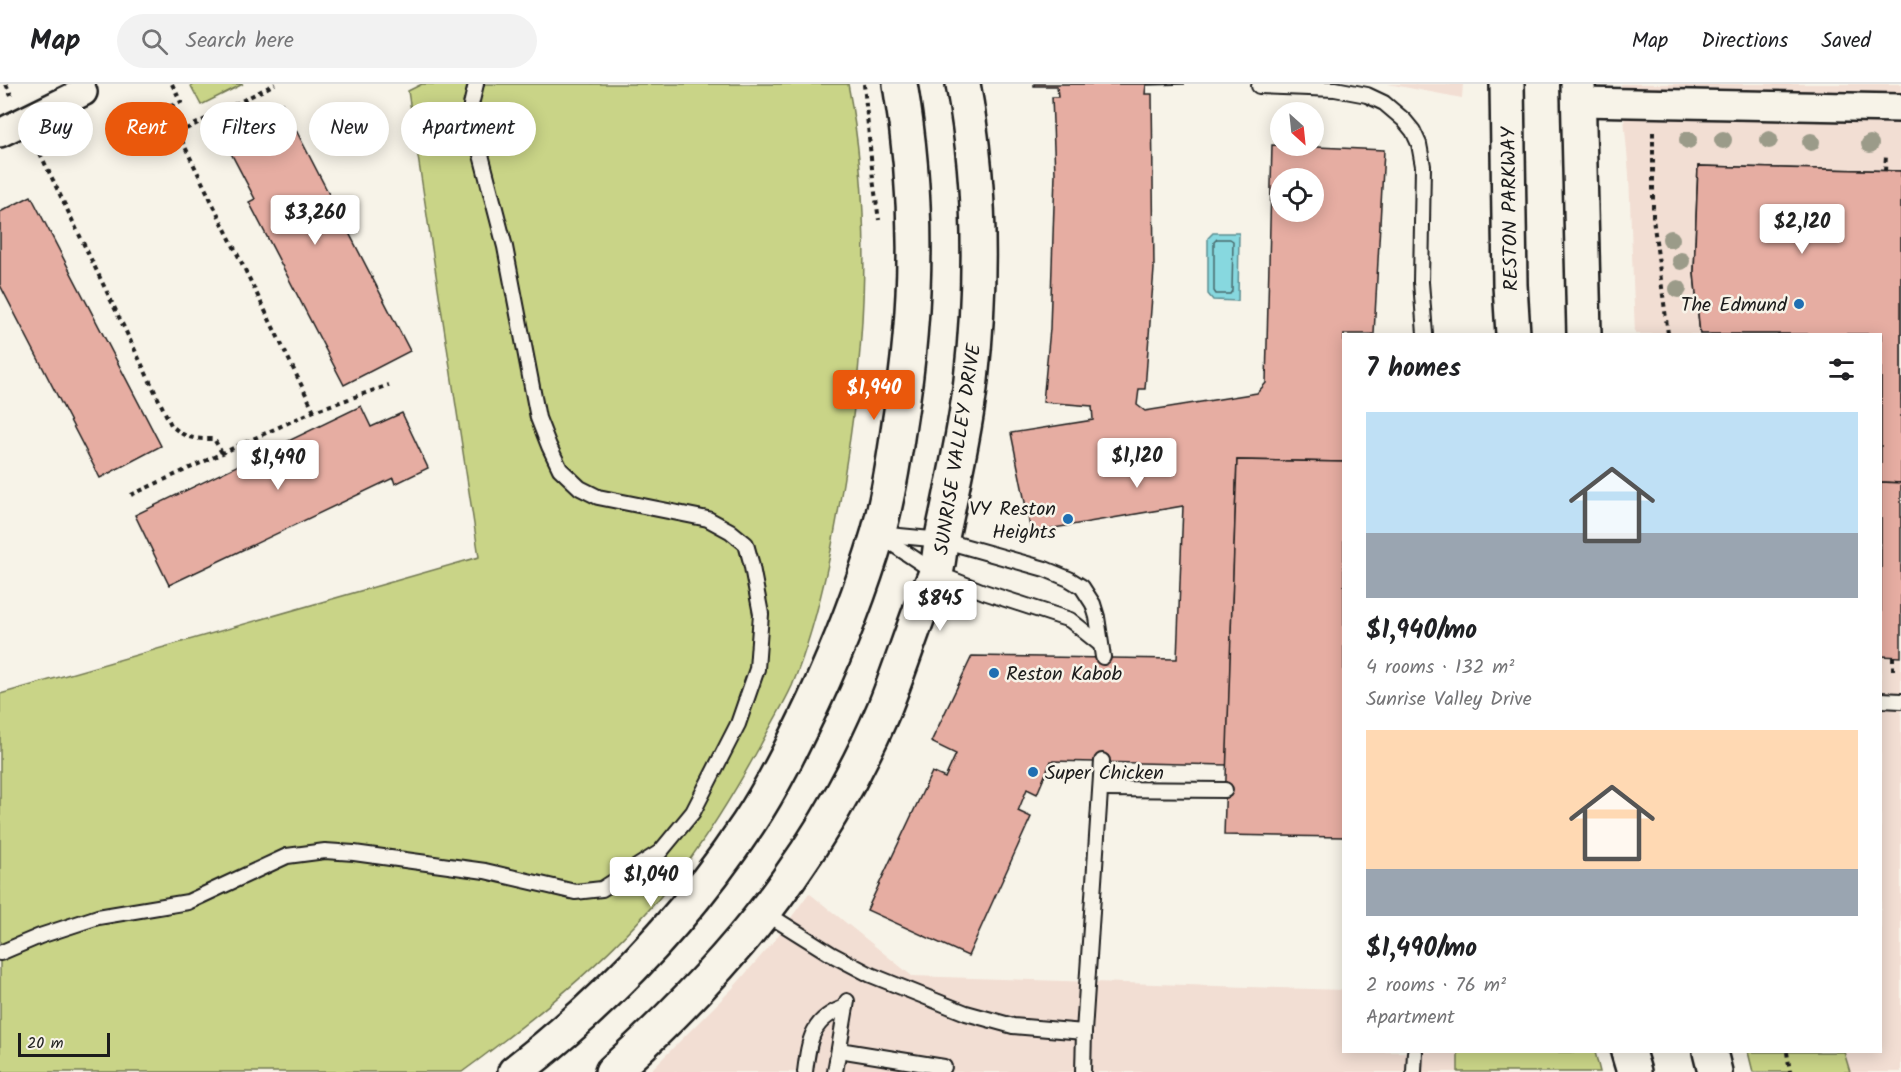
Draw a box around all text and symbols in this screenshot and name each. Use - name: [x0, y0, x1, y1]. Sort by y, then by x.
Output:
- search box: [117, 14, 537, 68]
- text: Map: [30, 19, 81, 64]
- text: Search here: [186, 24, 294, 59]
- icon: search: [138, 25, 171, 58]
- text: Map: [1632, 25, 1668, 58]
- text: Directions: [1701, 25, 1788, 58]
- text: Saved: [1821, 25, 1871, 58]
- chip: Buy: [18, 102, 93, 156]
- chip: Rent: [105, 102, 188, 156]
- chip: Filters: [200, 102, 297, 156]
- chip: New: [309, 102, 389, 156]
- chip: Apartment: [401, 102, 536, 156]
- north arrow: [1270, 102, 1324, 156]
- map controls: [1270, 102, 1324, 222]
- street label: RESTON PARKWAY: [1494, 125, 1528, 291]
- button: locate: [1270, 168, 1324, 222]
- pin: $3,260: [266, 195, 364, 246]
- text: $3,260: [285, 198, 345, 230]
- pin: $2,120: [1753, 204, 1851, 255]
- text: $2,120: [1774, 207, 1830, 239]
- place label: The Edmund: [1681, 290, 1788, 322]
- marker: The Edmund: [1792, 297, 1806, 311]
- street label: SUNRISE VALLEY DRIVE: [926, 340, 992, 557]
- text: 7 homes: [1366, 348, 1461, 390]
- icon: filters: [1825, 353, 1858, 386]
- pin: $1,940: [825, 370, 923, 421]
- text: $1,940: [847, 373, 901, 405]
- pin: $1,120: [1088, 438, 1186, 489]
- pin: $1,490: [229, 440, 327, 491]
- text: $1,120: [1111, 441, 1163, 473]
- text: $1,490: [251, 443, 305, 475]
- icon: home: [1558, 451, 1666, 559]
- place label: VY Reston Heights: [969, 494, 1056, 549]
- marker: VY Reston Heights: [1061, 512, 1075, 526]
- pin: $845: [904, 581, 976, 632]
- text: $845: [918, 584, 962, 616]
- text: $1,940/mo: [1366, 610, 1477, 652]
- text: 4 rooms · 132 m²: [1366, 652, 1514, 684]
- place label: Reston Kabob: [1006, 659, 1122, 691]
- marker: Reston Kabob: [987, 666, 1001, 680]
- text: Sunrise Valley Drive: [1366, 684, 1532, 716]
- place label: Super Chicken: [1045, 758, 1164, 790]
- marker: Super Chicken: [1026, 765, 1040, 779]
- icon: home: [1558, 769, 1666, 877]
- pin: $1,040: [602, 857, 700, 908]
- text: $1,040: [624, 860, 678, 892]
- text: $1,490/mo: [1366, 928, 1477, 970]
- text: 2 rooms · 76 m²: [1366, 970, 1506, 1002]
- text: Apartment: [1366, 1002, 1455, 1034]
- scale bar: [18, 1030, 110, 1058]
- text: 20 m: [27, 1031, 63, 1056]

